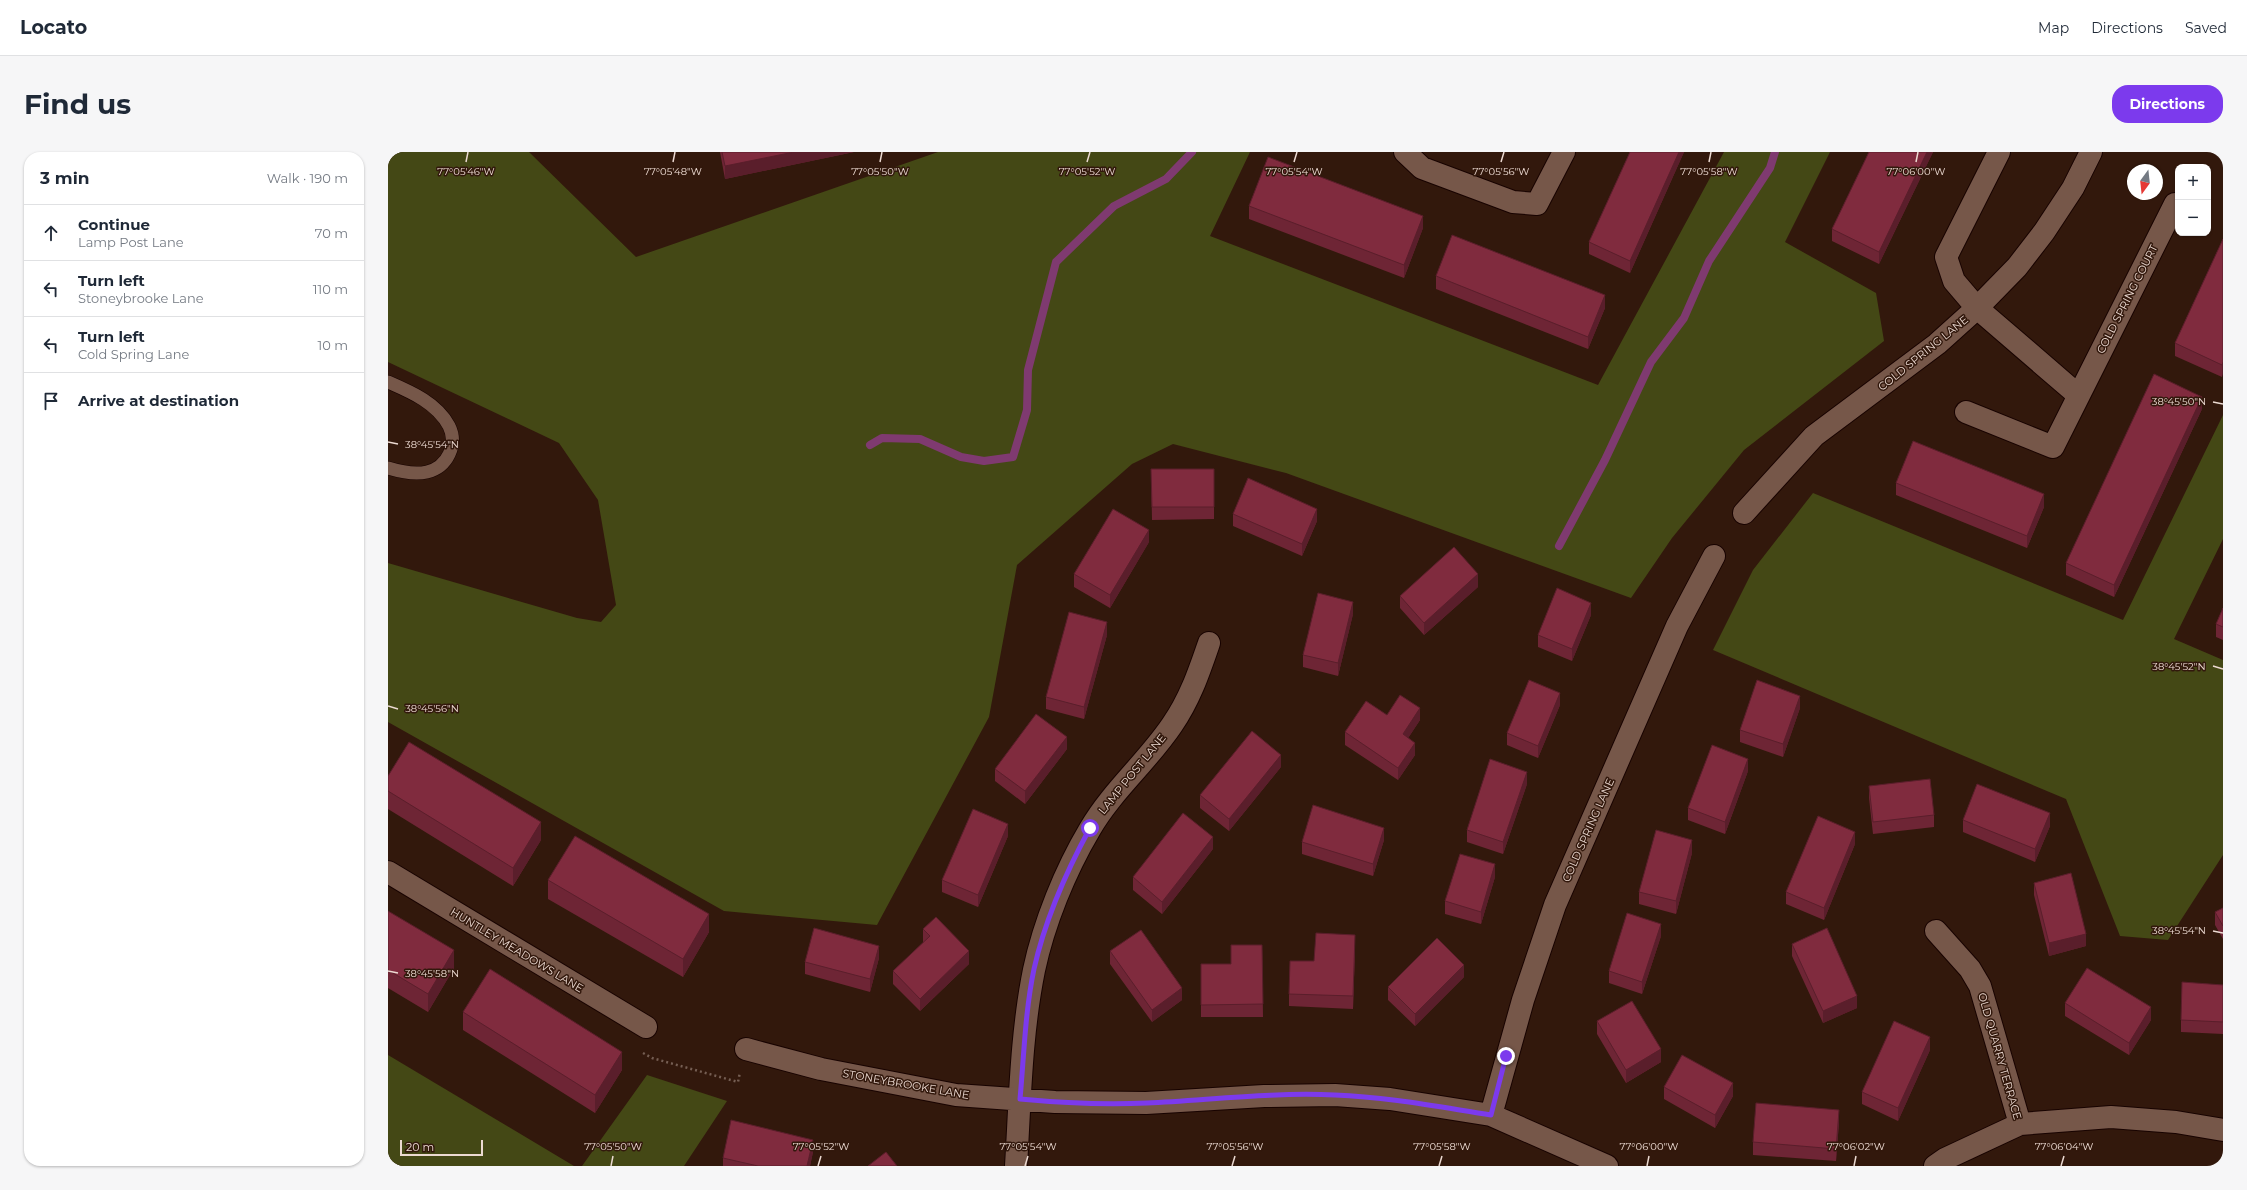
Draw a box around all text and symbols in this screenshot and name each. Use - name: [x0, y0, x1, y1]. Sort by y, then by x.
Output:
- text: Locato: [20, 16, 87, 39]
- text: Map: [2038, 19, 2069, 37]
- text: Directions: [2091, 19, 2163, 37]
- text: Saved: [2185, 19, 2227, 37]
- button: Directions: [2112, 85, 2223, 123]
- text: Find us: [24, 87, 131, 121]
- north arrow: [2127, 164, 2163, 200]
- map controls: [2175, 164, 2211, 236]
- button: +: [2175, 164, 2211, 200]
- text: 77°05'46"W: [437, 165, 495, 178]
- text: 77°05'48"W: [644, 165, 702, 178]
- text: 77°05'50"W: [851, 165, 909, 178]
- text: 77°05'52"W: [1059, 165, 1115, 178]
- text: 77°05'54"W: [1265, 165, 1323, 178]
- text: 77°05'56"W: [1473, 165, 1529, 178]
- text: 77°05'58"W: [1680, 165, 1738, 178]
- text: 77°06'00"W: [1887, 165, 1945, 178]
- text: 3 min: [40, 168, 90, 188]
- text: Walk · 190 m: [267, 170, 348, 186]
- button: −: [2175, 200, 2211, 236]
- text: Continue: [78, 215, 150, 234]
- icon: ahead: [40, 222, 62, 244]
- text: 70 m: [315, 225, 348, 241]
- text: Lamp Post Lane: [78, 234, 184, 250]
- street label: COLD SPRING COURT: [2093, 241, 2161, 356]
- text: Turn left: [78, 271, 145, 290]
- icon: left: [40, 278, 62, 300]
- text: 110 m: [313, 281, 348, 297]
- text: Stoneybrooke Lane: [78, 290, 204, 306]
- street label: COLD SPRING LANE: [1875, 312, 1971, 394]
- text: Turn left: [78, 327, 145, 346]
- icon: left: [40, 334, 62, 356]
- text: 10 m: [318, 337, 348, 353]
- text: Cold Spring Lane: [78, 346, 189, 362]
- icon: arrive: [40, 390, 62, 412]
- text: Arrive at destination: [78, 391, 239, 410]
- text: 38°45'50"N: [2152, 395, 2206, 408]
- text: 38°45'54"N: [405, 438, 459, 451]
- text: 38°45'52"N: [2152, 660, 2206, 673]
- text: 38°45'56"N: [405, 702, 459, 715]
- street label: LAMP POST LANE: [1095, 731, 1169, 817]
- street label: COLD SPRING LANE: [1559, 776, 1617, 884]
- route start: [1081, 819, 1099, 837]
- street label: HUNTLEY MEADOWS LANE: [448, 905, 586, 995]
- text: 38°45'54"N: [2152, 924, 2206, 937]
- text: 38°45'58"N: [405, 967, 459, 980]
- street label: OLD QUARRY TERRACE: [1975, 991, 2025, 1121]
- route end: [1497, 1047, 1515, 1065]
- street label: STONEYBROOKE LANE: [841, 1066, 971, 1102]
- scale bar: [400, 1138, 483, 1157]
- text: 20 m: [406, 1140, 434, 1154]
- text: 77°05'50"W: [584, 1140, 642, 1153]
- text: 77°05'52"W: [793, 1140, 849, 1153]
- text: 77°05'54"W: [999, 1140, 1057, 1153]
- text: 77°05'56"W: [1207, 1140, 1263, 1153]
- text: 77°05'58"W: [1413, 1140, 1471, 1153]
- text: 77°06'00"W: [1620, 1140, 1678, 1153]
- text: 77°06'02"W: [1827, 1140, 1885, 1153]
- text: 77°06'04"W: [2035, 1140, 2093, 1153]

